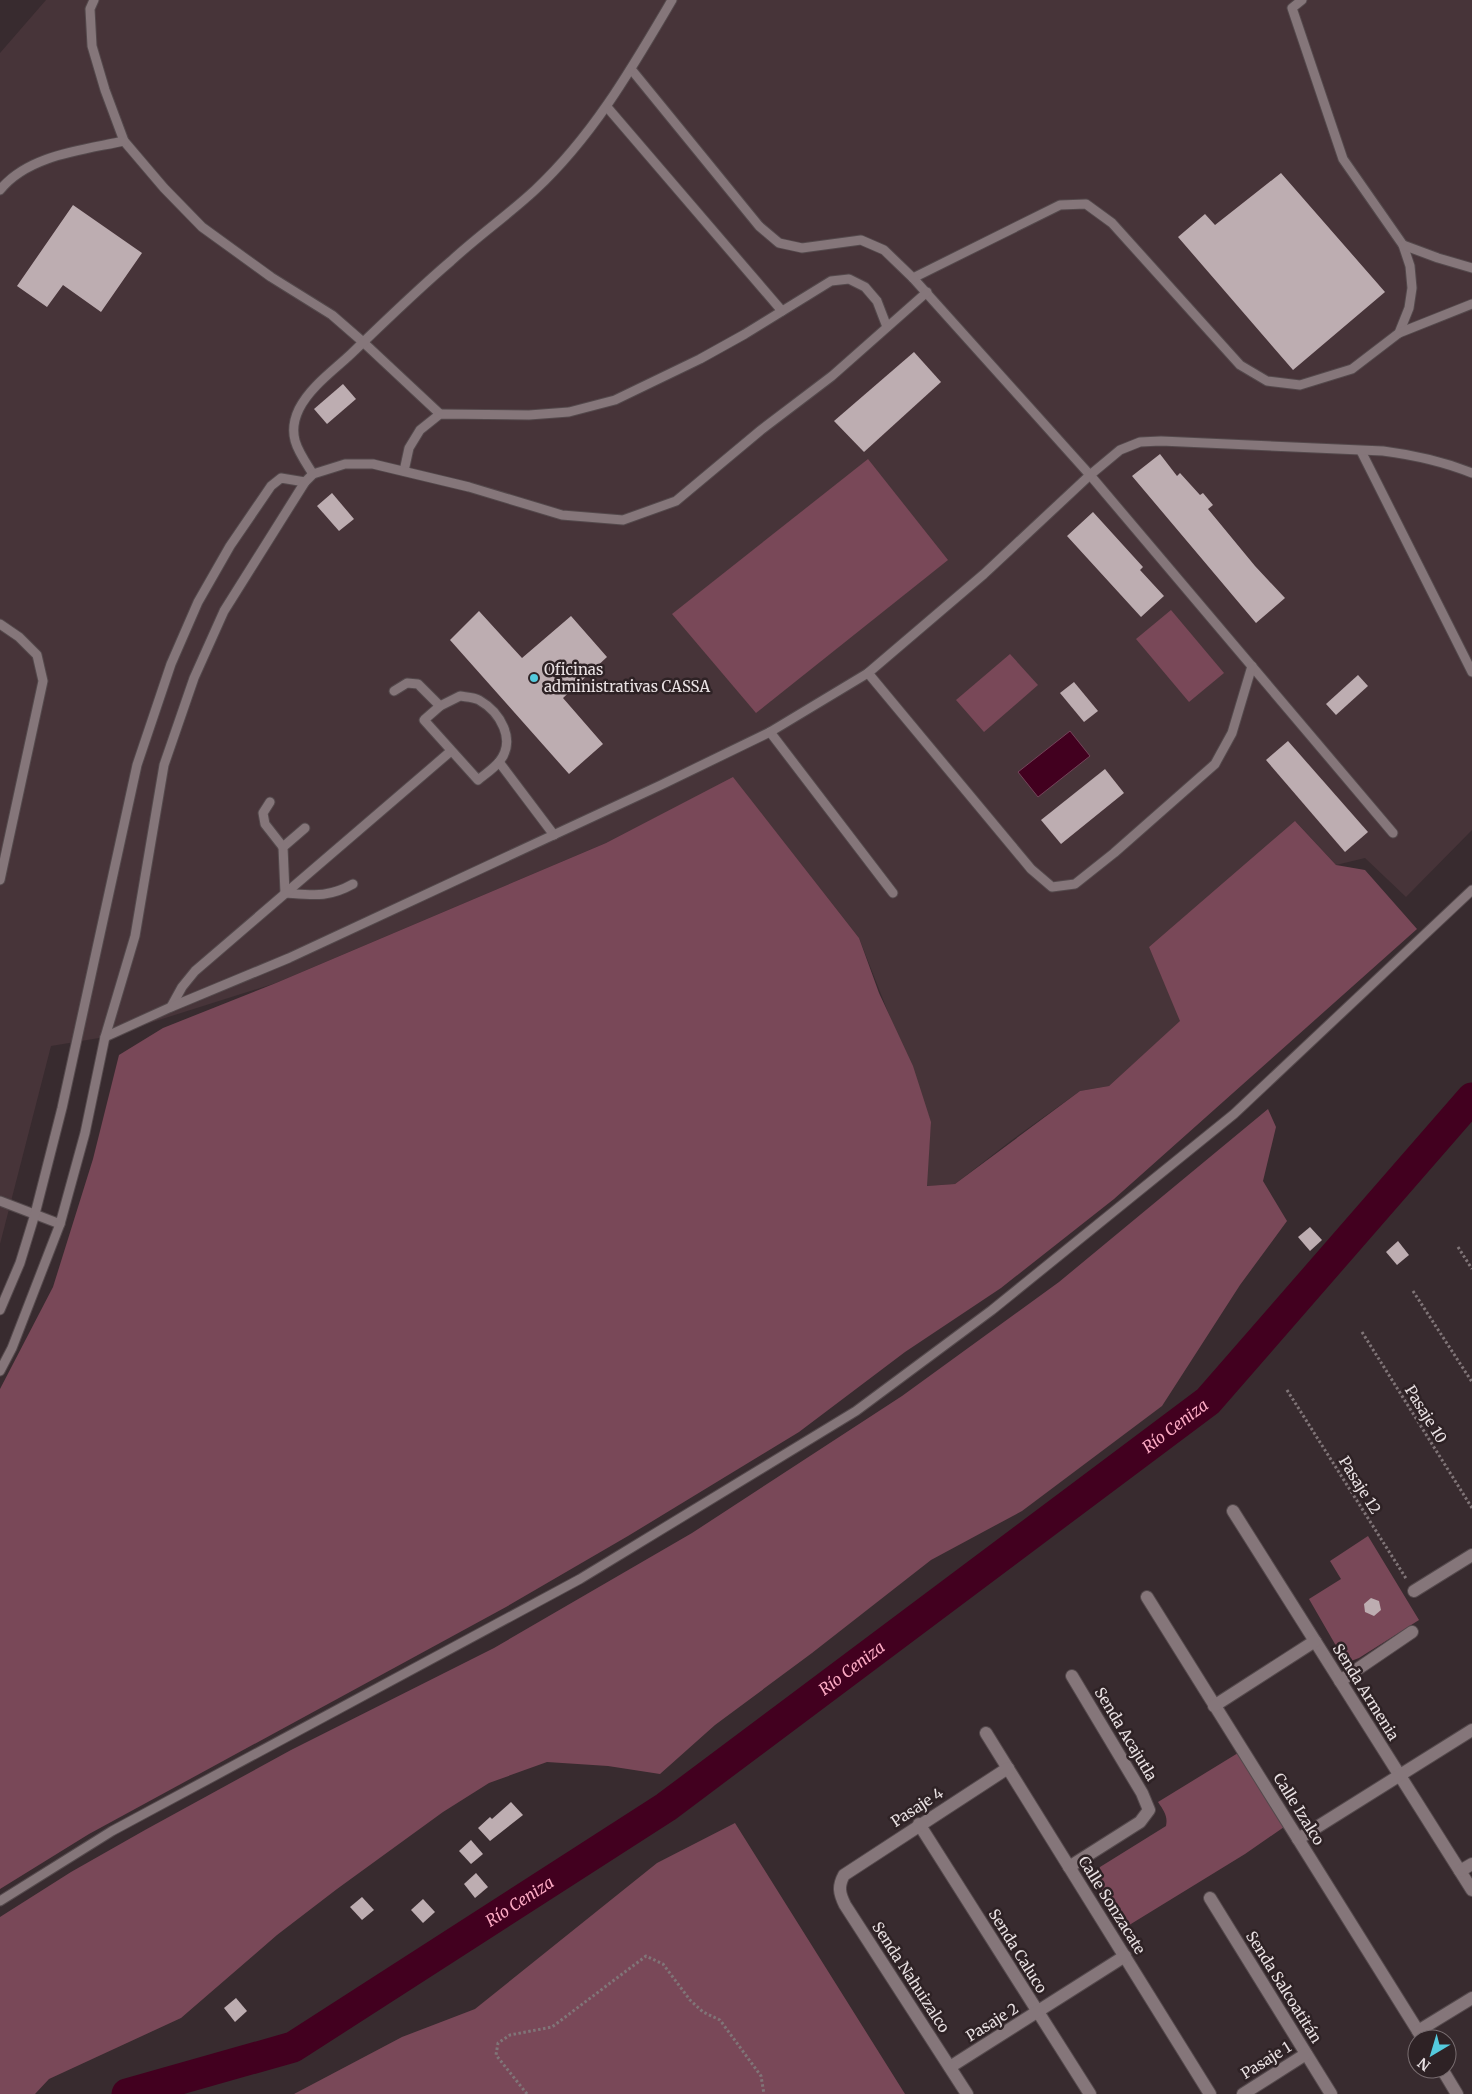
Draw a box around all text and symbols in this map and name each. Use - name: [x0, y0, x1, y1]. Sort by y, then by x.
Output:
- place label: Oficinas administrativas CASSA: [544, 660, 710, 696]
- marker: Oficinas administrativas CASSA: [528, 672, 540, 684]
- street label: Pasaje 10: [1401, 1381, 1451, 1447]
- water label: Río Ceniza: [1138, 1395, 1212, 1457]
- street label: Pasaje 12: [1335, 1453, 1385, 1517]
- water label: Río Ceniza: [815, 1637, 889, 1699]
- street label: Senda Armenia: [1329, 1640, 1403, 1744]
- street label: Senda Acajutla: [1091, 1684, 1161, 1784]
- street label: Calle Izalco: [1269, 1769, 1329, 1849]
- street label: Pasaje 4: [887, 1783, 947, 1831]
- street label: Calle Sonzacate: [1074, 1853, 1150, 1958]
- water label: Río Ceniza: [482, 1872, 558, 1931]
- street label: Senda Caluco: [985, 1905, 1052, 1997]
- street label: Senda Nahuizalco: [868, 1918, 954, 2036]
- street label: Senda Salcoatitán: [1242, 1927, 1326, 2047]
- street label: Pasaje 2: [962, 1999, 1022, 2045]
- north arrow: [1407, 2029, 1457, 2079]
- street label: Pasaje 1: [1237, 2037, 1295, 2083]
- text: N: [1414, 2054, 1434, 2075]

